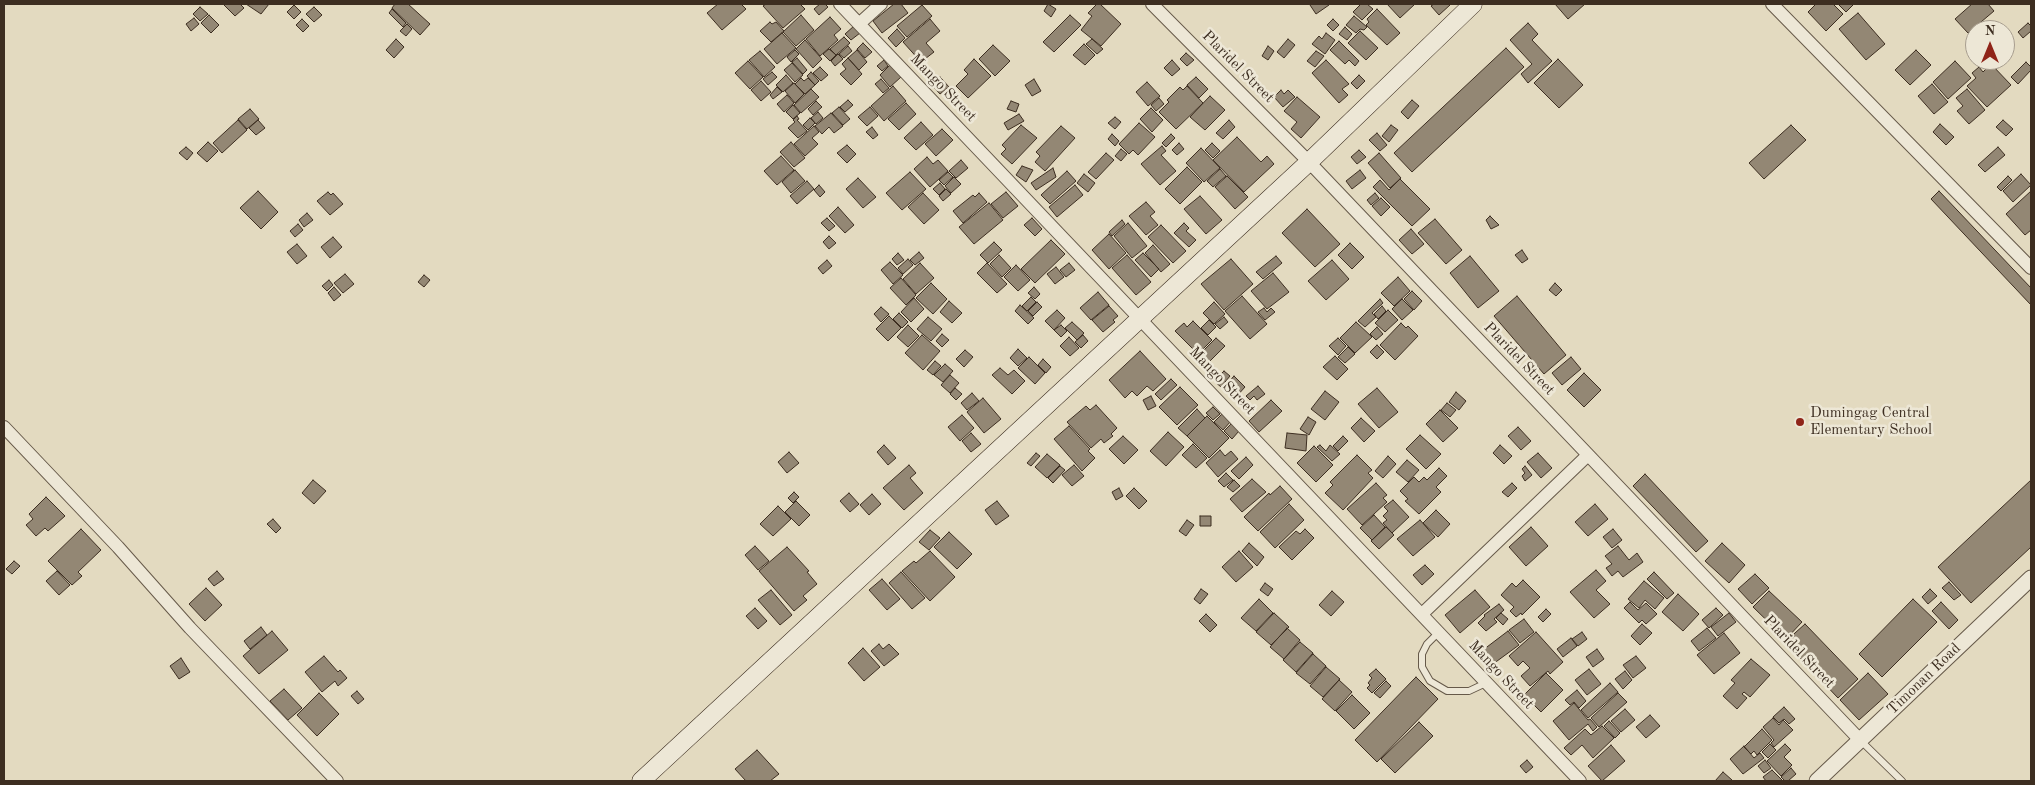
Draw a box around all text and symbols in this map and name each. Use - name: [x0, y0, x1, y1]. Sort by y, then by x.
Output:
- north arrow: [1965, 20, 2015, 70]
- text: N: [1985, 24, 1995, 38]
- street label: Plaridel Street: [1198, 27, 1278, 107]
- street label: Mango Street: [906, 50, 980, 126]
- street label: Plaridel Street: [1480, 319, 1558, 399]
- street label: Mango Street: [1185, 343, 1259, 419]
- place label: Dumingag Central Elementary School: [1810, 404, 1932, 439]
- marker: Dumingag Central Elementary School: [1794, 416, 1806, 428]
- street label: Plaridel Street: [1760, 612, 1838, 692]
- street label: Mango Street: [1465, 637, 1537, 713]
- street label: Timonan Road: [1883, 639, 1965, 719]

